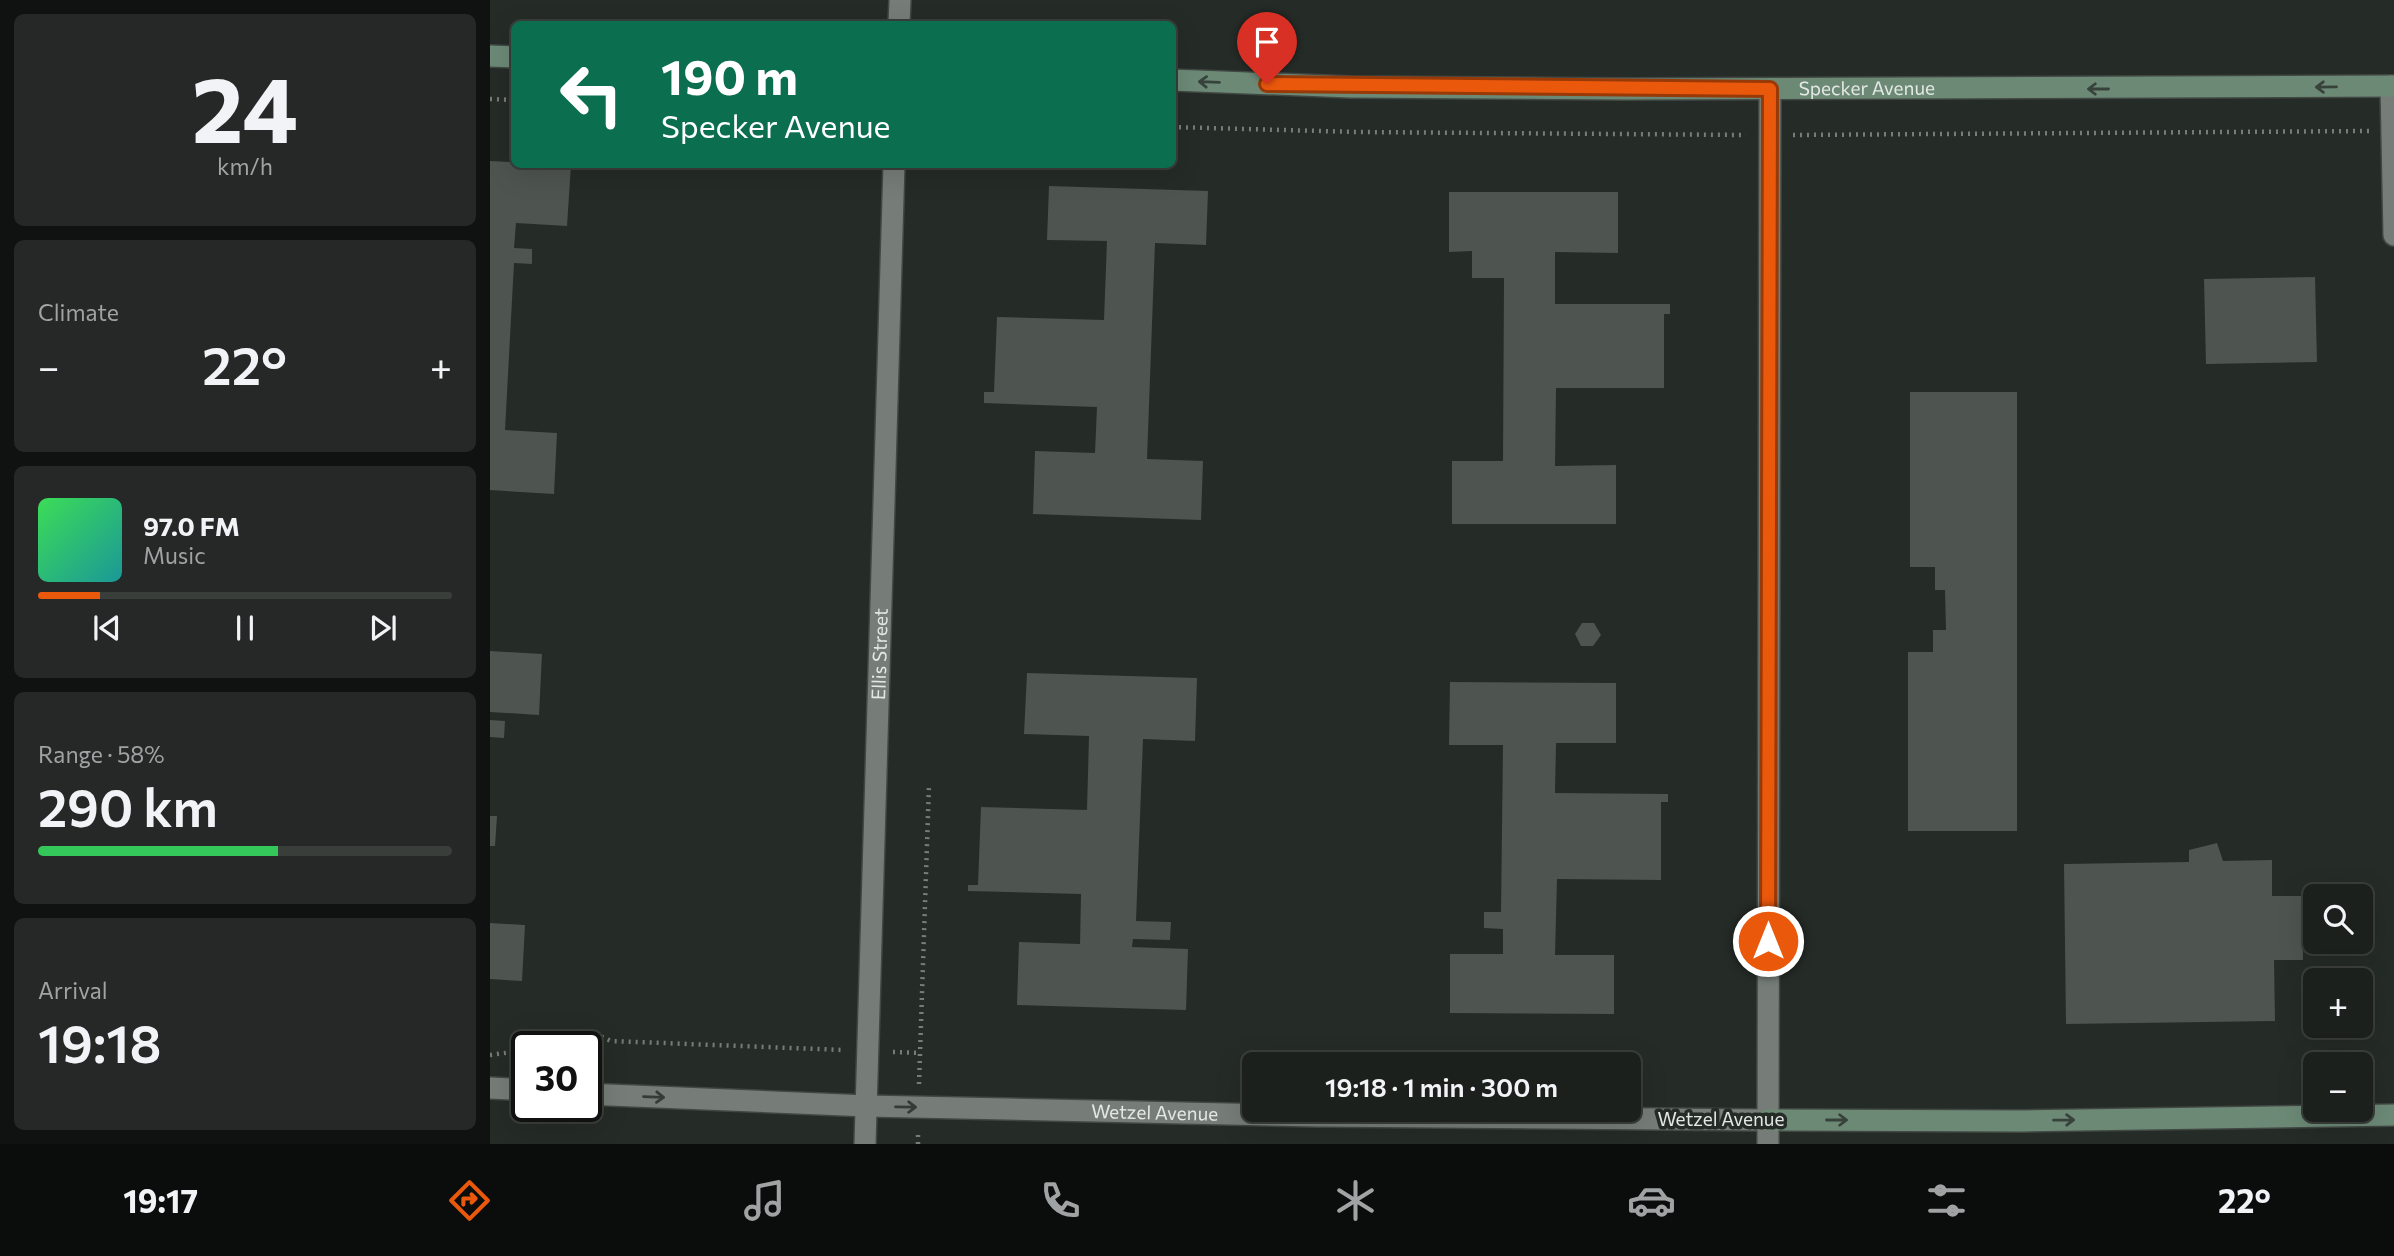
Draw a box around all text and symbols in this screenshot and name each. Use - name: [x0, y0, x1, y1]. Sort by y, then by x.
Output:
- pin: [1237, 12.0, 1297, 84]
- icon: arrive: [1248, 23, 1286, 61]
- text: 190 m: [661, 45, 798, 105]
- icon: left: [546, 49, 637, 140]
- text: 24: [192, 50, 298, 162]
- one-way arrow: [1198, 75, 1221, 88]
- street label: Specker Avenue: [1799, 76, 1935, 99]
- one-way arrow: [2315, 80, 2338, 94]
- one-way arrow: [2087, 82, 2110, 96]
- text: Specker Avenue: [661, 105, 890, 145]
- text: km/h: [217, 152, 273, 180]
- text: Climate: [38, 298, 119, 326]
- text: 22°: [202, 332, 287, 396]
- text: −: [38, 342, 60, 389]
- text: +: [430, 342, 452, 389]
- text: 97.0 FM: [143, 510, 240, 541]
- text: Music: [143, 541, 206, 569]
- street label: Ellis Street: [866, 608, 892, 700]
- icon: previous: [88, 609, 126, 647]
- icon: pause: [226, 609, 264, 647]
- icon: next: [364, 609, 402, 647]
- text: Range · 58%: [38, 740, 165, 768]
- text: 290 km: [38, 774, 218, 838]
- map controls: [2303, 884, 2373, 1122]
- button: search: [2303, 884, 2373, 954]
- position arrow: [1731, 904, 1805, 978]
- button: +: [2303, 968, 2373, 1038]
- text: Arrival: [38, 976, 108, 1004]
- text: 19:18: [38, 1010, 161, 1074]
- speed limit sign: 30: [511, 1031, 602, 1122]
- button: −: [2303, 1052, 2373, 1122]
- text: 19:18 · 1 min · 300 m: [1325, 1071, 1558, 1102]
- one-way arrow: [643, 1091, 666, 1104]
- street label: Wetzel Avenue: [1091, 1099, 1218, 1125]
- one-way arrow: [894, 1100, 917, 1114]
- street label: Wetzel Avenue: [1658, 1107, 1784, 1130]
- one-way arrow: [1825, 1113, 1848, 1127]
- one-way arrow: [2052, 1114, 2075, 1127]
- icon: directions: [445, 1176, 494, 1225]
- icon: music: [740, 1176, 789, 1225]
- icon: phone: [1036, 1176, 1085, 1225]
- icon: climate: [1331, 1176, 1380, 1225]
- icon: car: [1627, 1176, 1676, 1225]
- icon: filters: [1922, 1176, 1971, 1225]
- text: 19:17: [123, 1180, 198, 1220]
- text: 22°: [2218, 1180, 2271, 1220]

